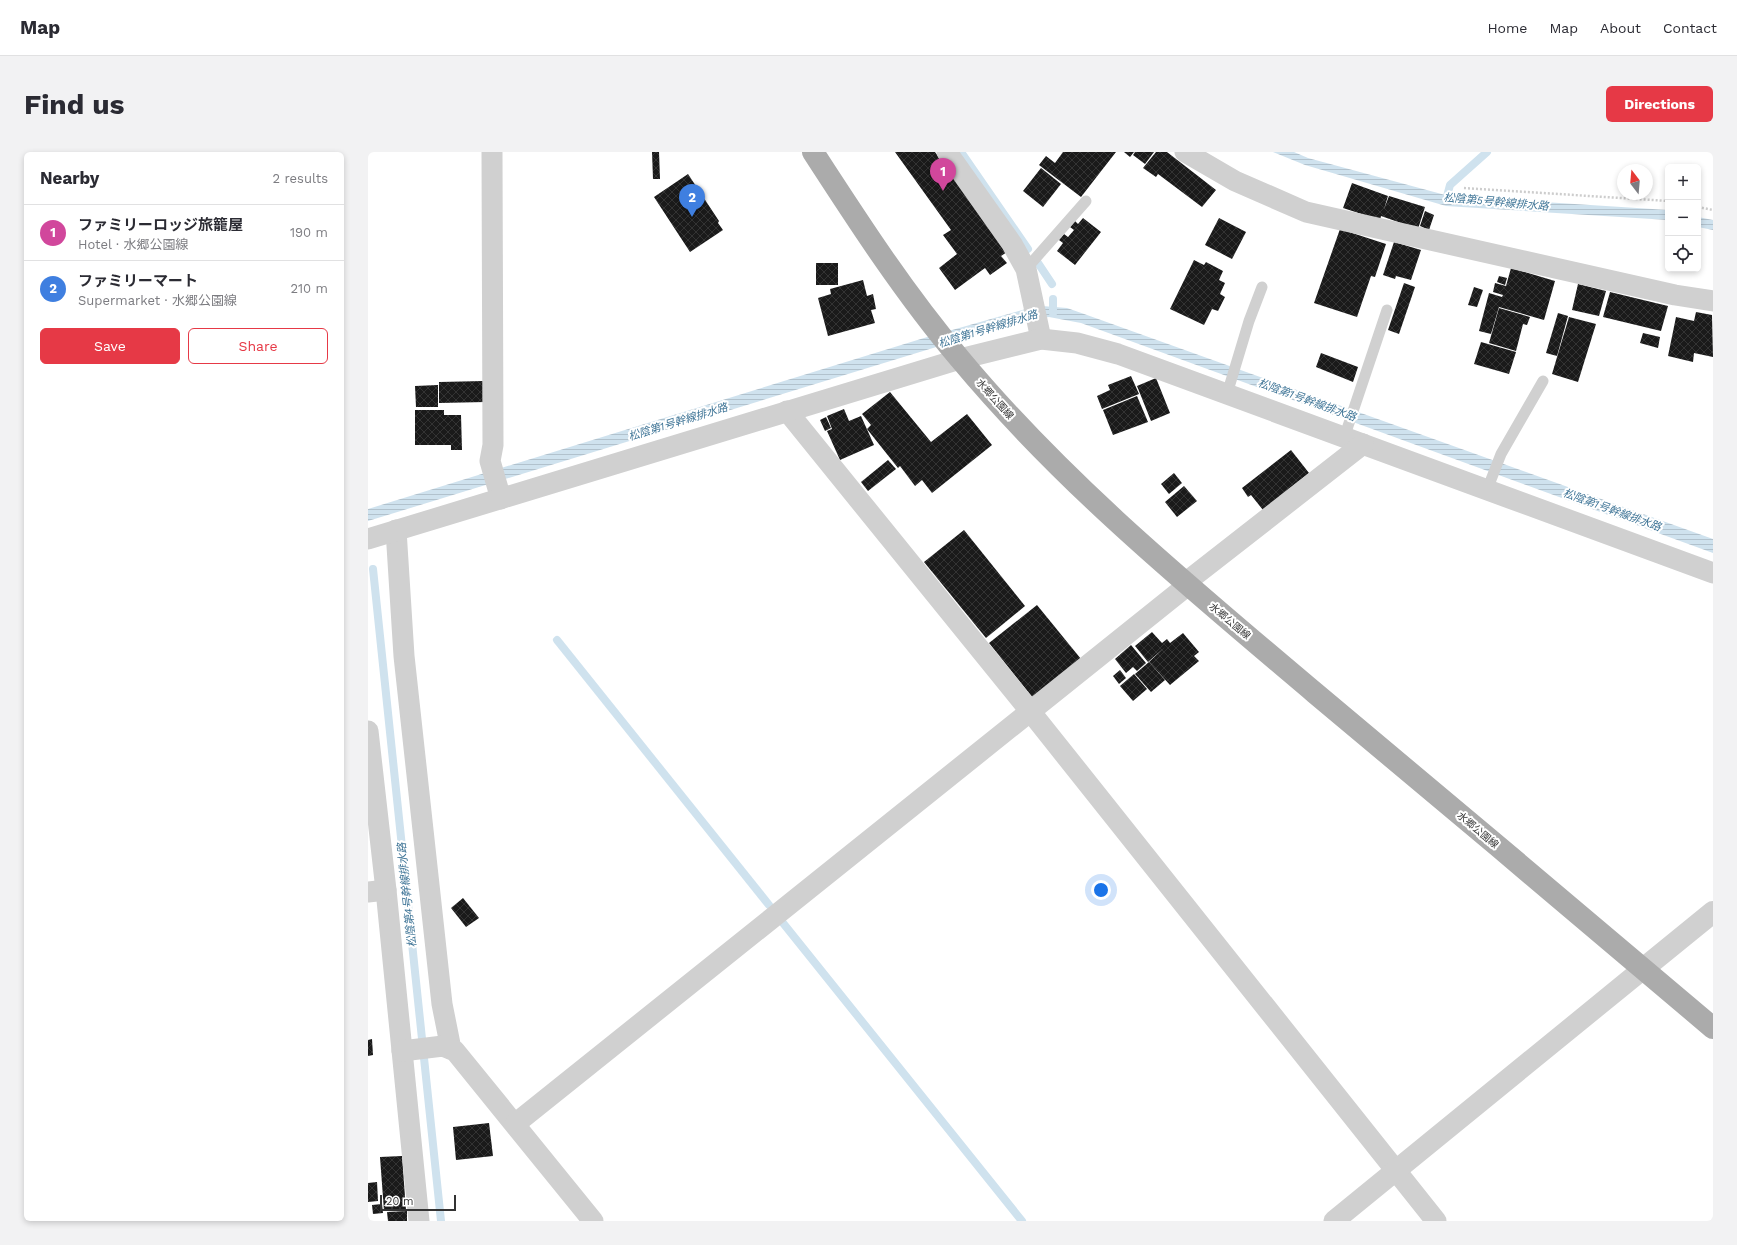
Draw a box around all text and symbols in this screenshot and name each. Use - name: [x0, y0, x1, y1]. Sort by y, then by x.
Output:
- text: Map: [20, 16, 60, 39]
- text: Home: [1487, 20, 1527, 36]
- text: Map: [1549, 20, 1578, 36]
- text: About: [1600, 20, 1641, 36]
- text: Contact: [1663, 20, 1717, 36]
- button: Directions: [1606, 86, 1713, 122]
- text: Find us: [24, 88, 124, 121]
- pin: 1: [930, 158, 956, 191]
- north arrow: [1617, 164, 1653, 200]
- map controls: [1665, 164, 1701, 272]
- button: +: [1665, 164, 1701, 200]
- text: Nearby: [40, 168, 99, 188]
- text: 2 results: [273, 171, 328, 186]
- pin: 2: [679, 184, 705, 217]
- water label: 松陰第5号幹線排水路: [1443, 191, 1550, 213]
- button: −: [1665, 200, 1701, 236]
- text: ファミリーロッジ旅籠屋: [78, 216, 243, 234]
- text: 1: [50, 225, 56, 240]
- text: 190 m: [290, 225, 328, 240]
- button: locate: [1665, 236, 1701, 272]
- text: Hotel · 水郷公園線: [78, 237, 188, 252]
- text: ファミリーマート: [78, 272, 198, 290]
- text: 2: [49, 281, 57, 296]
- text: 210 m: [290, 281, 328, 296]
- text: Supermarket · 水郷公園線: [78, 293, 237, 308]
- water label: 松陰第1号幹線排水路: [937, 307, 1040, 350]
- button: Save: [40, 328, 180, 364]
- button: Share: [188, 328, 328, 364]
- water label: 松陰第1号幹線排水路: [1256, 376, 1359, 424]
- street label: 水郷公園線: [974, 377, 1016, 421]
- water label: 松陰第1号幹線排水路: [627, 400, 730, 443]
- water label: 松陰第1号幹線排水路: [1561, 486, 1664, 534]
- street label: 水郷公園線: [1207, 601, 1253, 641]
- street label: 水郷公園線: [1455, 810, 1501, 850]
- water label: 松陰第4号幹線排水路: [395, 841, 419, 948]
- your location: [1091, 880, 1111, 900]
- scale bar: [380, 1193, 456, 1212]
- text: 20 m: [386, 1195, 414, 1208]

